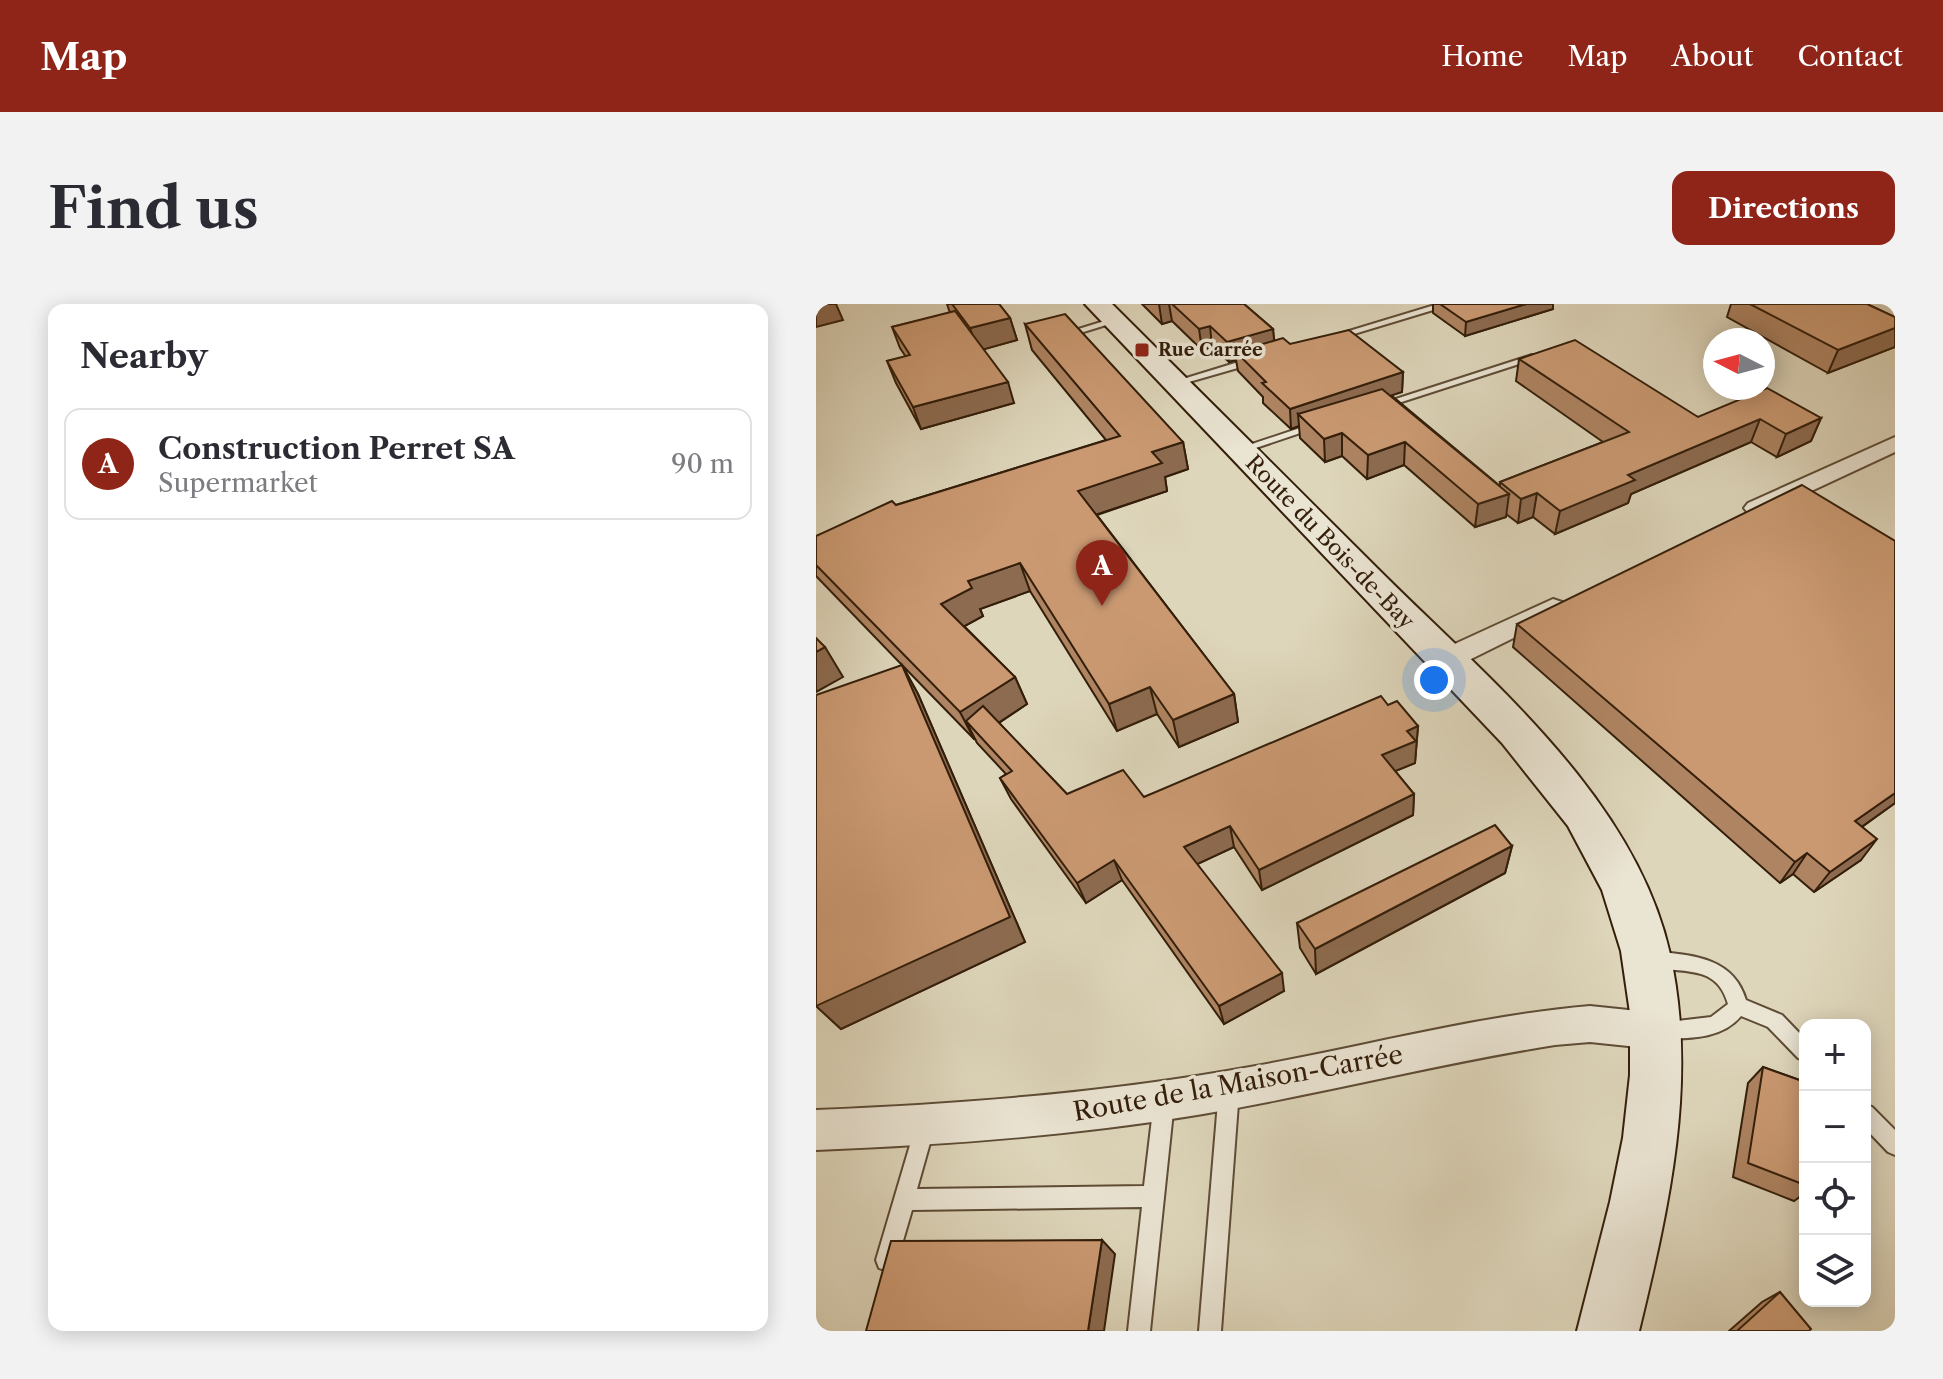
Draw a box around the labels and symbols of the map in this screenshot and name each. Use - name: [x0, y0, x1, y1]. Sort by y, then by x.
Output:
- north arrow: [1703, 328, 1775, 400]
- place label: Rue Carrée: [1158, 339, 1263, 361]
- marker: Rue Carrée: [1133, 341, 1151, 359]
- street label: Route du Bois-de-Bay: [1240, 449, 1421, 635]
- pin: A: [1076, 540, 1128, 606]
- your location: [1414, 660, 1454, 700]
- street label: Route de la Maison-Carrée: [1071, 1038, 1405, 1128]

